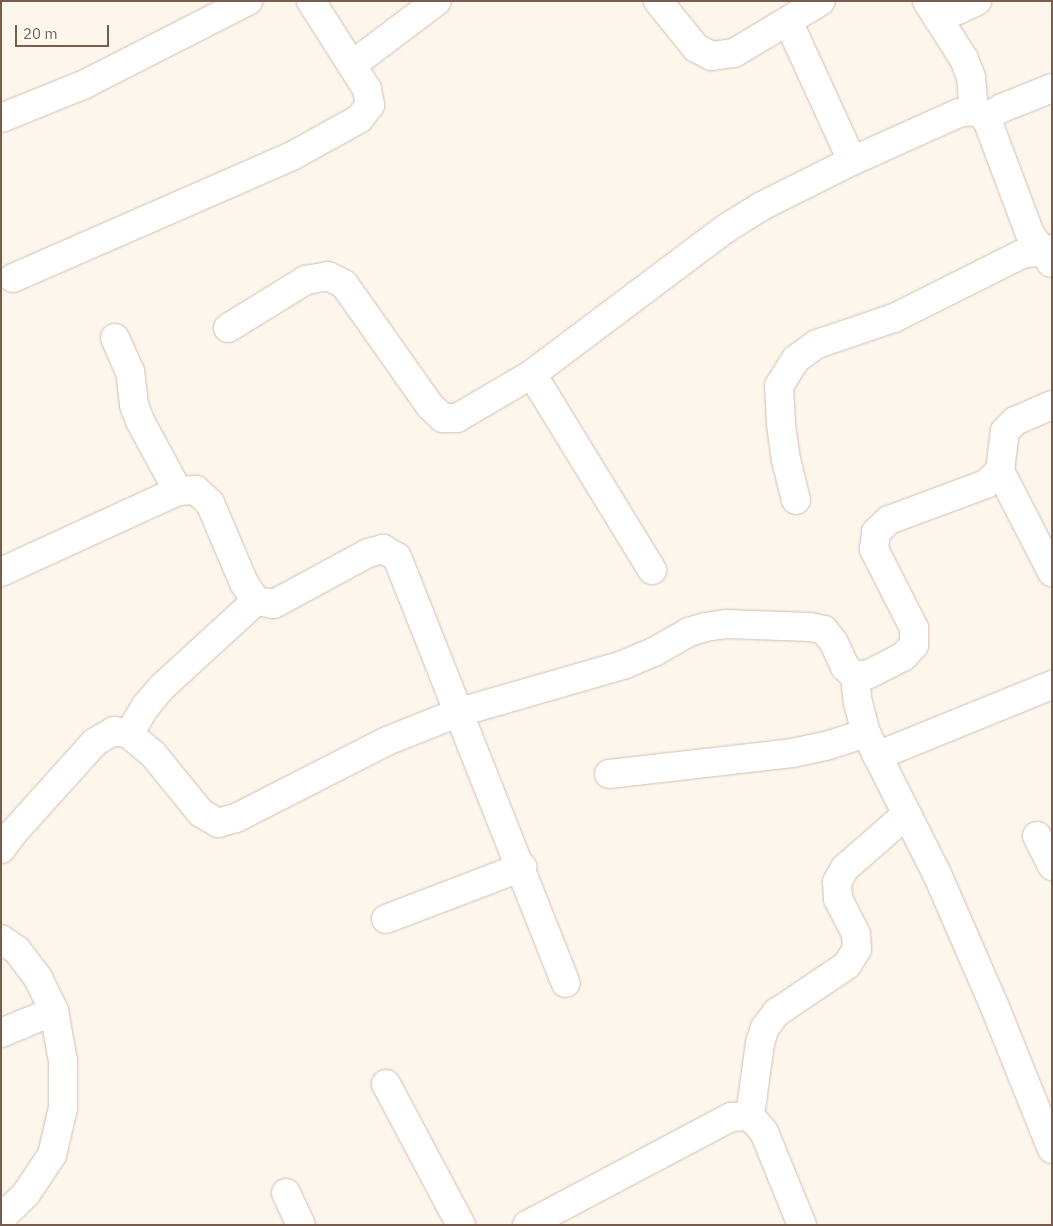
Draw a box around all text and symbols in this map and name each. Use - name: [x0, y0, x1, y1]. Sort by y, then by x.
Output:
- scale bar: [18, 15, 111, 47]
- text: 20 m: [23, 24, 58, 43]

